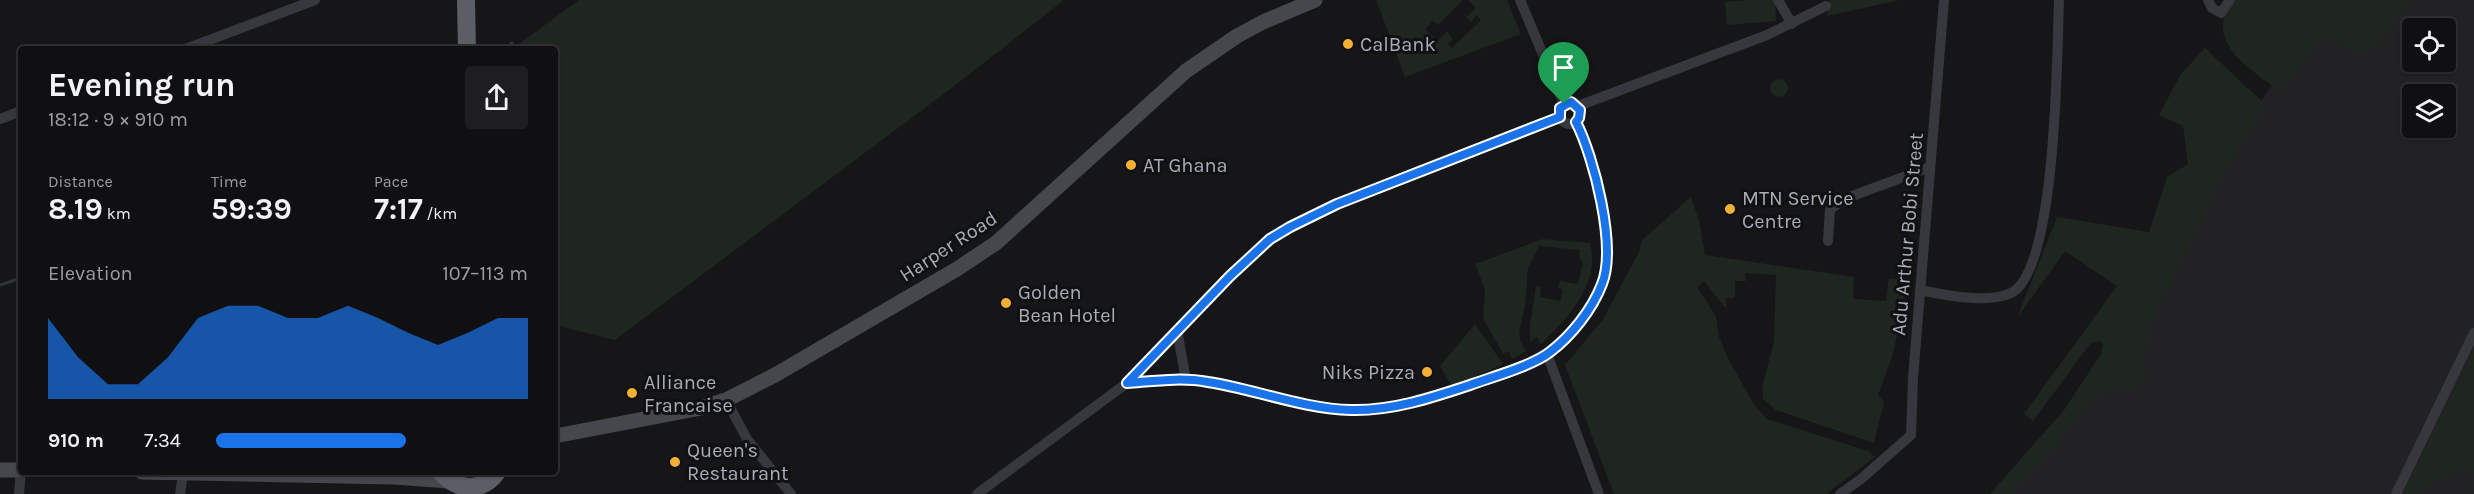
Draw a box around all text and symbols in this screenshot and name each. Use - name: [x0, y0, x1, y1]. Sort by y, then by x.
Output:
- map controls: [2402, 18, 2456, 138]
- button: locate: [2402, 18, 2456, 72]
- place label: CalBank: [1360, 33, 1436, 56]
- marker: CalBank: [1341, 37, 1355, 51]
- pin: [1538, 42, 1589, 104]
- icon: arrive: [1547, 51, 1580, 84]
- text: Evening run: [48, 66, 236, 104]
- button: share: [465, 66, 528, 129]
- button: layers: [2402, 84, 2456, 138]
- text: 18:12 · 9 × 910 m: [48, 108, 188, 131]
- street label: Adu Arthur Bobi Street: [1887, 131, 1928, 336]
- place label: AT Ghana: [1143, 154, 1227, 177]
- marker: AT Ghana: [1124, 158, 1138, 172]
- text: Distance: [48, 172, 113, 191]
- text: Time: [211, 172, 247, 191]
- text: Pace: [374, 172, 408, 191]
- place label: MTN Service Centre: [1742, 187, 1854, 233]
- text: 8.19: [48, 191, 103, 227]
- text: 59:39: [211, 191, 292, 227]
- text: 7:17: [374, 191, 423, 227]
- marker: MTN Service Centre: [1723, 202, 1737, 216]
- text: km: [103, 204, 131, 223]
- text: /km: [423, 204, 457, 223]
- street label: Harper Road: [895, 206, 1001, 286]
- text: Elevation: [48, 262, 133, 285]
- text: 107–113 m: [442, 262, 528, 285]
- place label: Golden Bean Hotel: [1018, 281, 1116, 327]
- marker: Golden Bean Hotel: [999, 296, 1013, 310]
- place label: Niks Pizza: [1322, 361, 1415, 384]
- marker: Niks Pizza: [1420, 365, 1434, 379]
- place label: Alliance Francaise: [644, 371, 733, 417]
- marker: Alliance Francaise: [625, 386, 639, 400]
- text: 910 m: [48, 429, 104, 452]
- text: 7:34: [144, 429, 181, 452]
- place label: Queen's Restaurant: [687, 439, 789, 485]
- marker: Queen's Restaurant: [668, 455, 682, 469]

